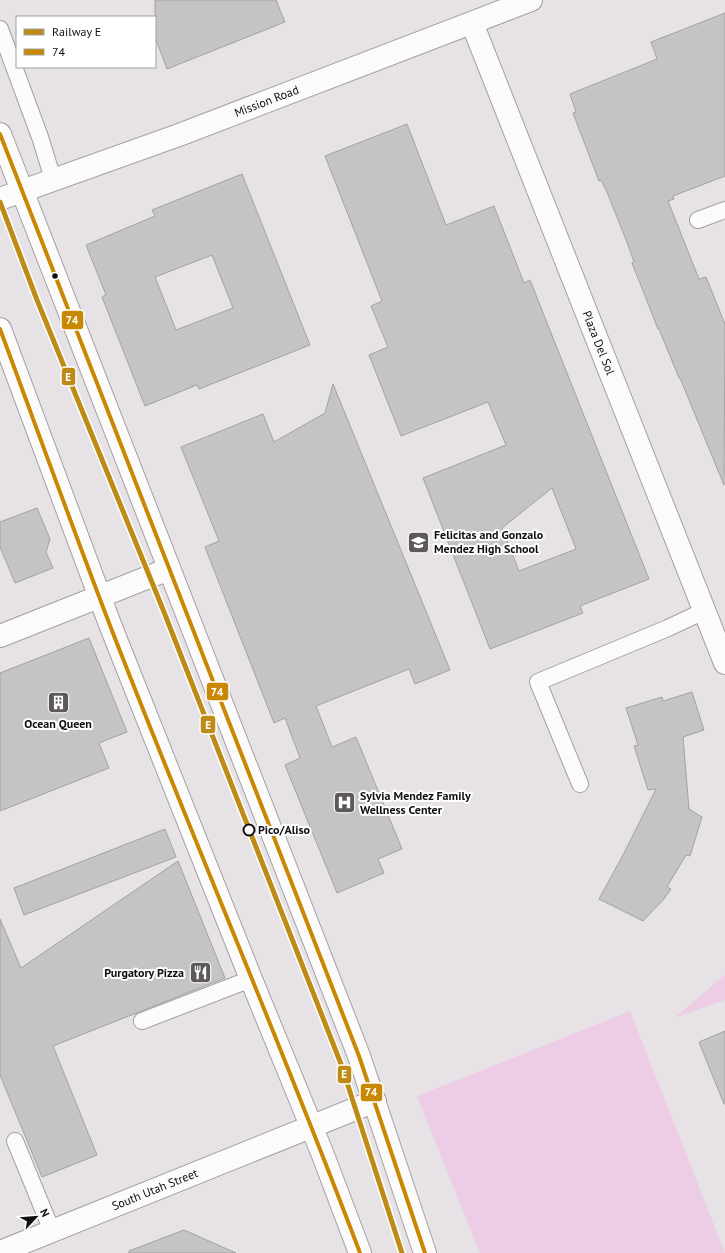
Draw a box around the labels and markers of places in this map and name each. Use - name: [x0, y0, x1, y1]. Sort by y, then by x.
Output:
- unlabelled marker: [50, 271, 60, 281]
- place label: Felicitas and Gonzalo Mendez High School: [434, 527, 544, 556]
- school or university icon: Felicitas and Gonzalo Mendez High School: [406, 529, 432, 555]
- building icon: Ocean Queen: [45, 690, 71, 716]
- place label: Ocean Queen: [24, 716, 92, 731]
- place label: Sylvia Mendez Family Wellness Center: [360, 788, 471, 817]
- hospital icon: Sylvia Mendez Family Wellness Center: [332, 790, 358, 816]
- place label: Pico/Aliso: [258, 822, 311, 837]
- marker: Pico/Aliso: [242, 823, 256, 837]
- restaurant icon: Purgatory Pizza: [187, 960, 213, 986]
- place label: Purgatory Pizza: [104, 965, 184, 980]

